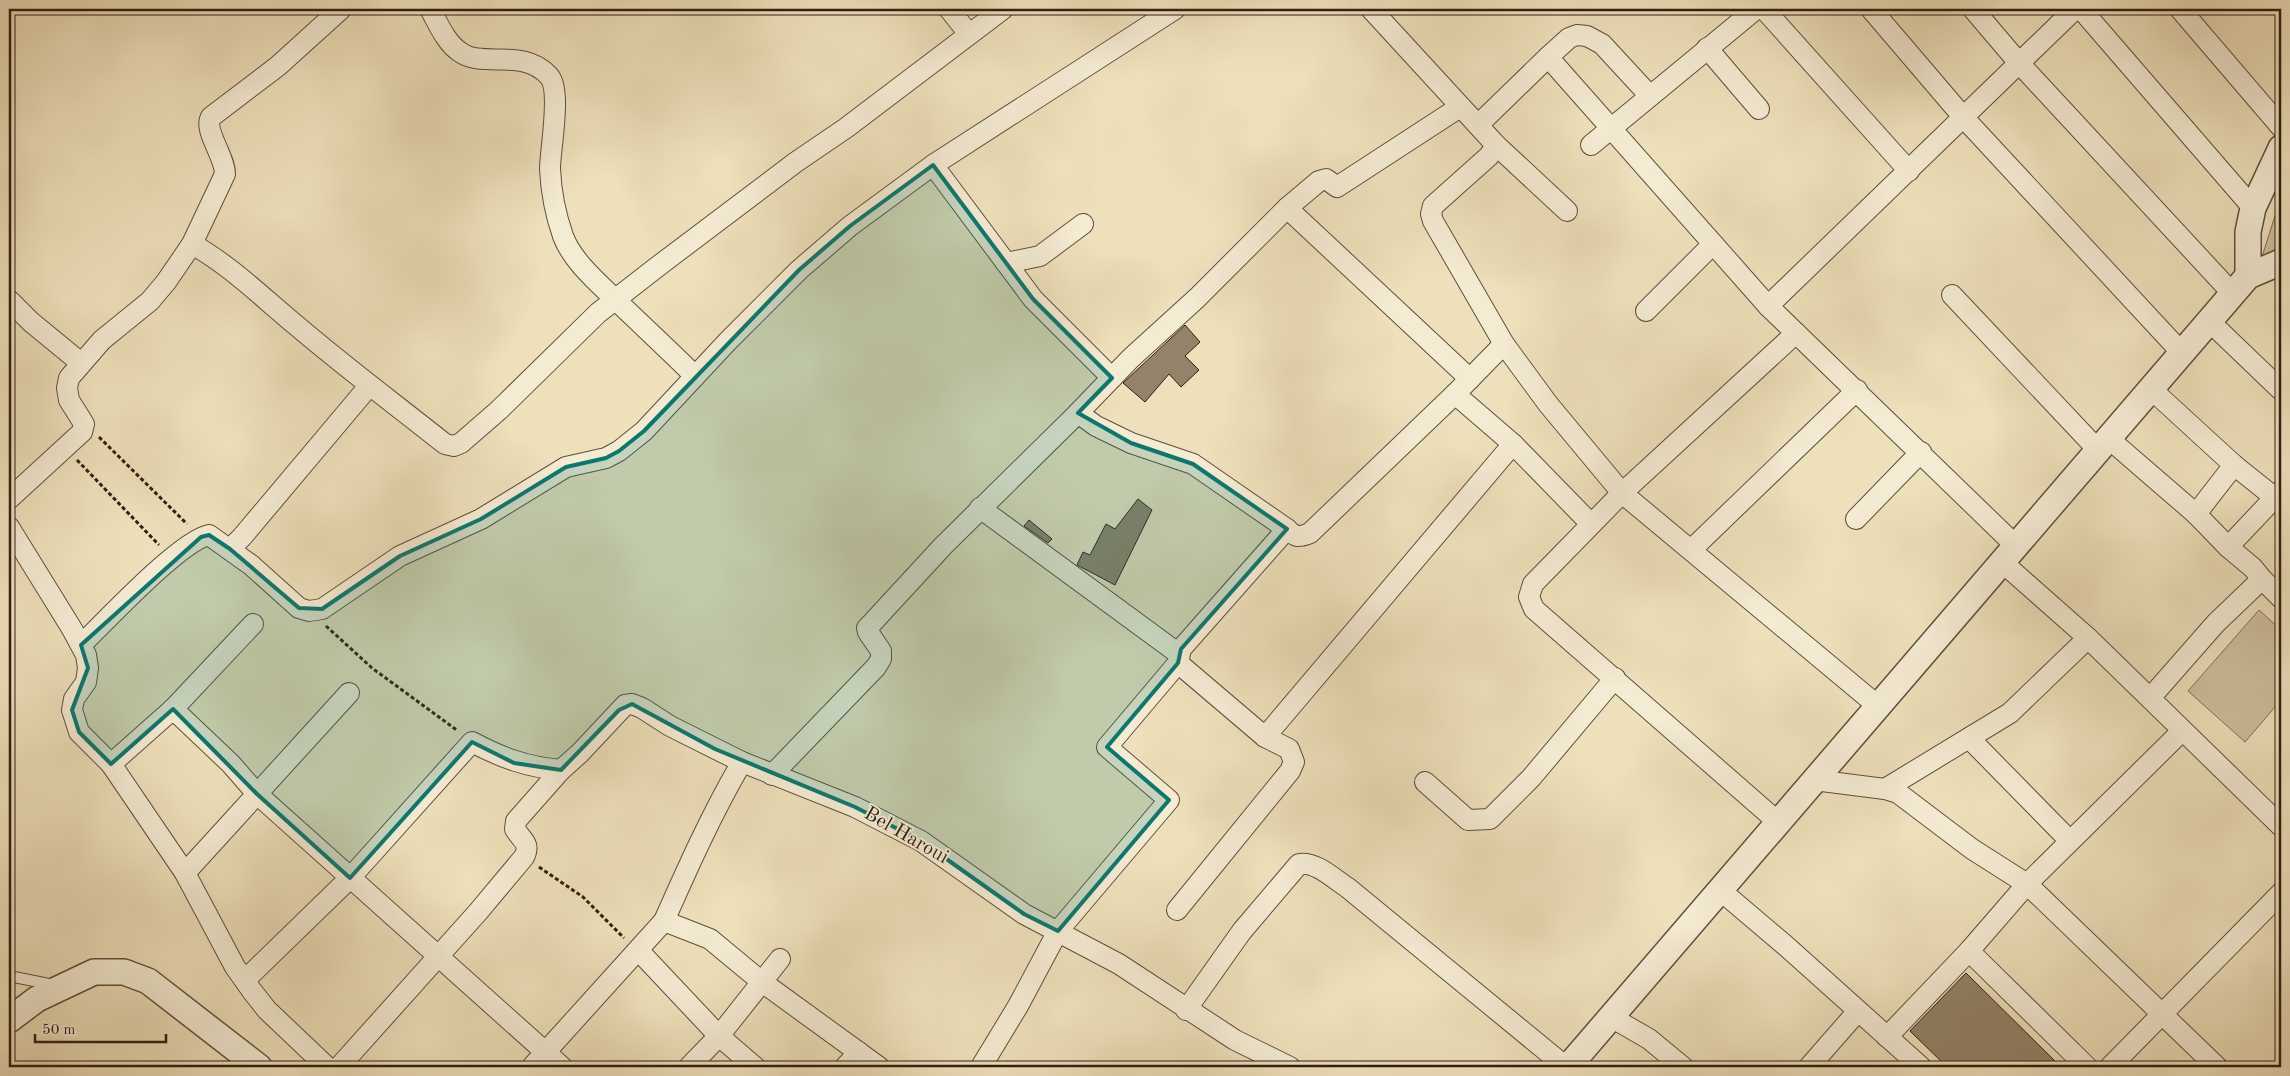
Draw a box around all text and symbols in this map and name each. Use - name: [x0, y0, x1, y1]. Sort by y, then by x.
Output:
- street label: Bel Haroui: [860, 804, 952, 868]
- scale bar: [35, 1011, 166, 1043]
- text: 50 m: [42, 1023, 76, 1038]

